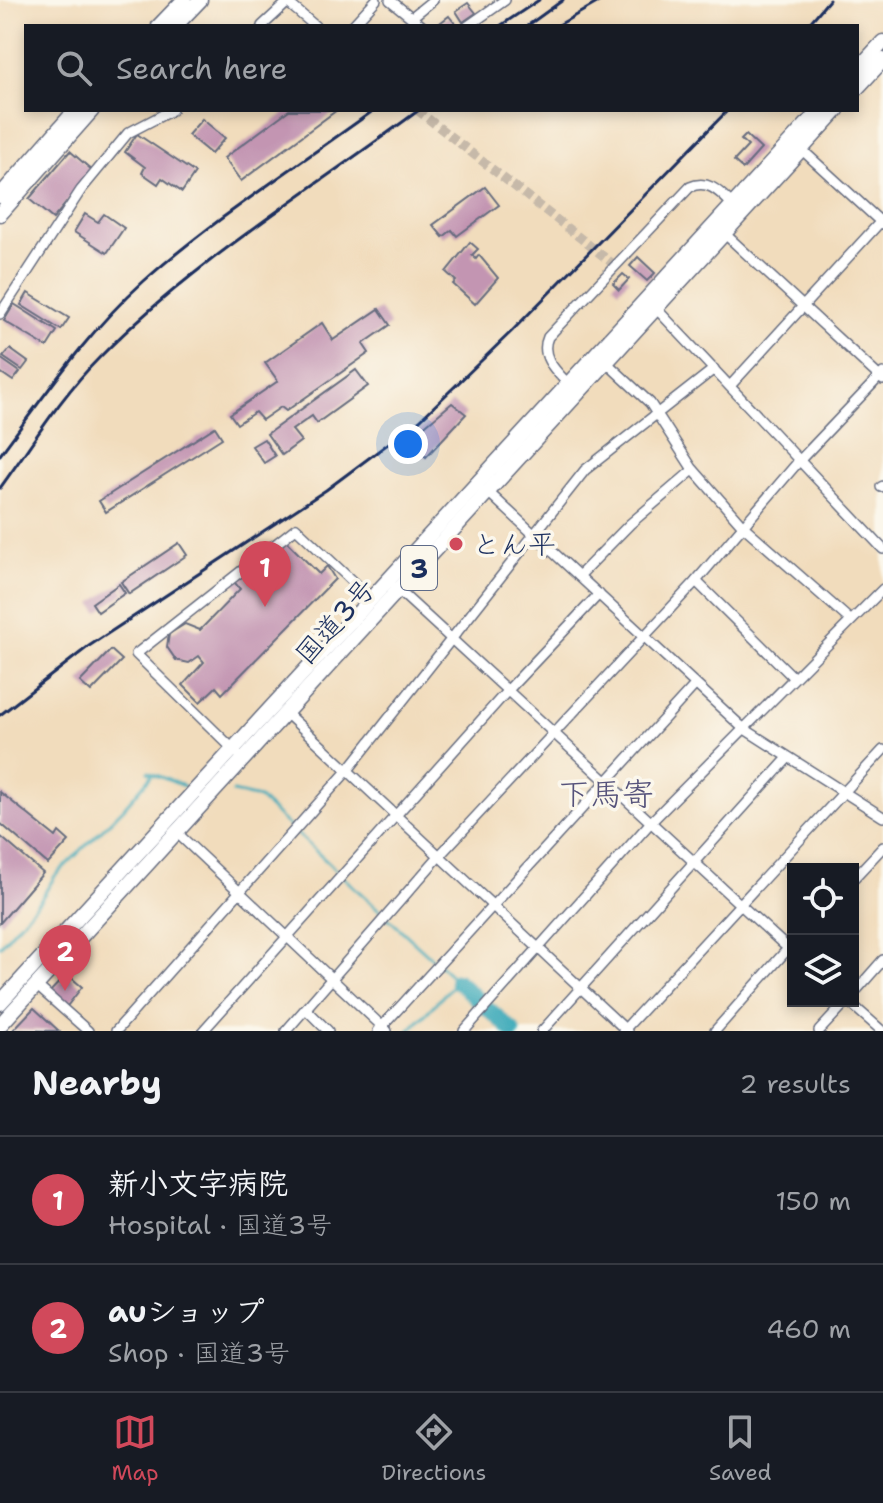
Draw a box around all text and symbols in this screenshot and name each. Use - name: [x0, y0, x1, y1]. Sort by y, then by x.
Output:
- search box: [24, 24, 859, 112]
- icon: search: [52, 46, 96, 90]
- text: Search here: [116, 48, 287, 89]
- your location: [388, 424, 428, 464]
- place label: とん平: [472, 525, 556, 563]
- marker: とん平: [447, 535, 465, 553]
- pin: 1: [239, 541, 291, 607]
- road number: 3: [401, 546, 437, 590]
- street label: 国道3号: [286, 570, 384, 672]
- district label: 下馬寄: [558, 772, 654, 815]
- map controls: [787, 863, 859, 1007]
- button: locate: [787, 863, 859, 935]
- pin: 2: [39, 925, 91, 991]
- button: layers: [787, 935, 859, 1007]
- text: Nearby: [32, 1060, 162, 1106]
- text: 2 results: [739, 1066, 851, 1101]
- text: 新小文字病院: [108, 1163, 288, 1204]
- text: 1: [52, 1183, 64, 1218]
- text: 150 m: [775, 1183, 851, 1218]
- text: Hospital · 国道3号: [108, 1207, 332, 1242]
- text: auショップ: [108, 1291, 264, 1332]
- text: 2: [49, 1311, 67, 1346]
- text: 460 m: [766, 1311, 851, 1346]
- text: Shop · 国道3号: [108, 1335, 290, 1370]
- tab: Map: [111, 1410, 159, 1487]
- tab: Directions: [381, 1410, 486, 1487]
- tab: Saved: [709, 1410, 772, 1487]

